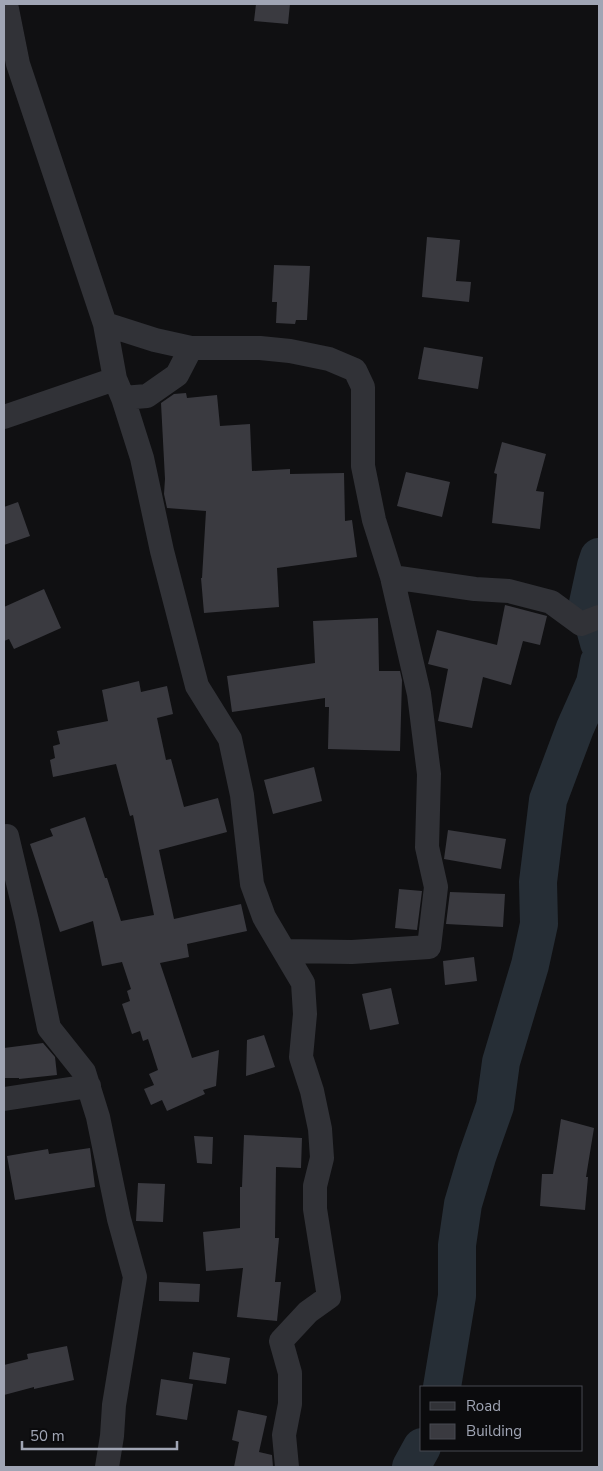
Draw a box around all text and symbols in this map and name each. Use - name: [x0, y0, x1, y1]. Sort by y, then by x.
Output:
- legend: [420, 1386, 583, 1451]
- text: Road: [466, 1396, 501, 1416]
- scale bar: [22, 1418, 178, 1450]
- text: Building: [466, 1421, 522, 1441]
- text: 50 m: [30, 1426, 65, 1446]

